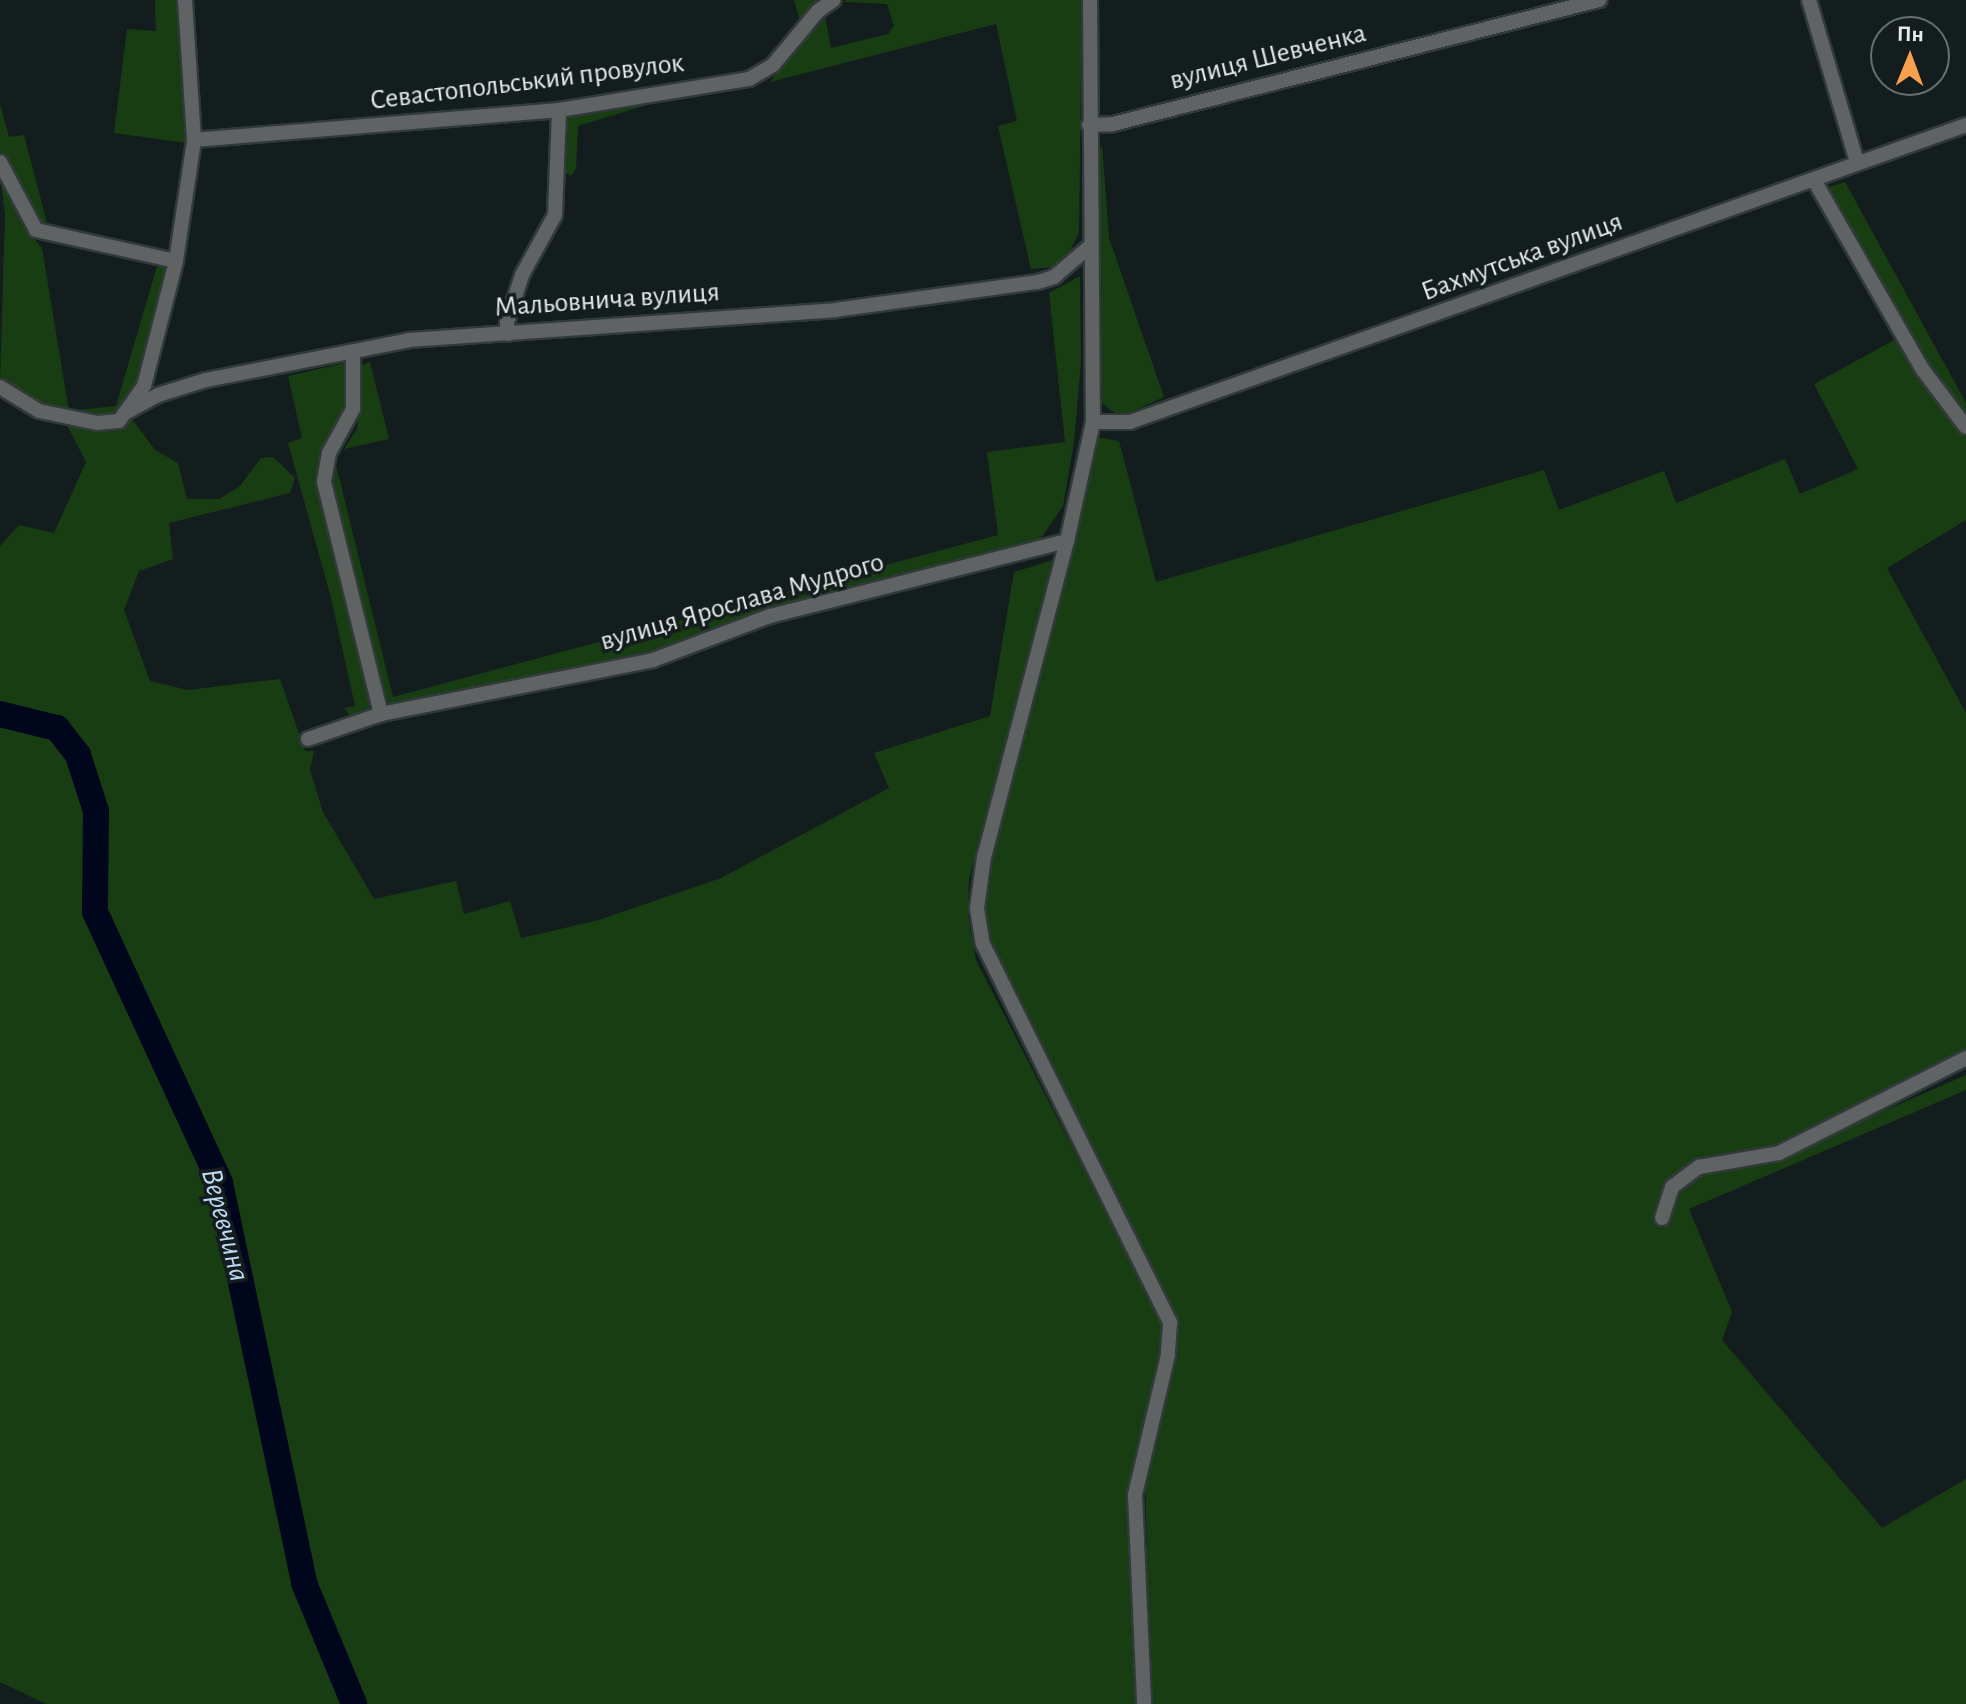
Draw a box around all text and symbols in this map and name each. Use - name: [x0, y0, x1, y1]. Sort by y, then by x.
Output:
- street label: вулиця Шевченка: [1166, 16, 1370, 98]
- north arrow: [1870, 16, 1950, 96]
- text: Пн: [1897, 23, 1924, 45]
- street label: Севастопольський провулок: [368, 46, 686, 118]
- street label: Бахмутська вулиця: [1417, 205, 1627, 309]
- street label: Мальовнича вулиця: [493, 275, 721, 325]
- street label: вулиця Ярослава Мудрого: [596, 545, 888, 659]
- water label: Веревчина: [193, 1165, 257, 1285]

